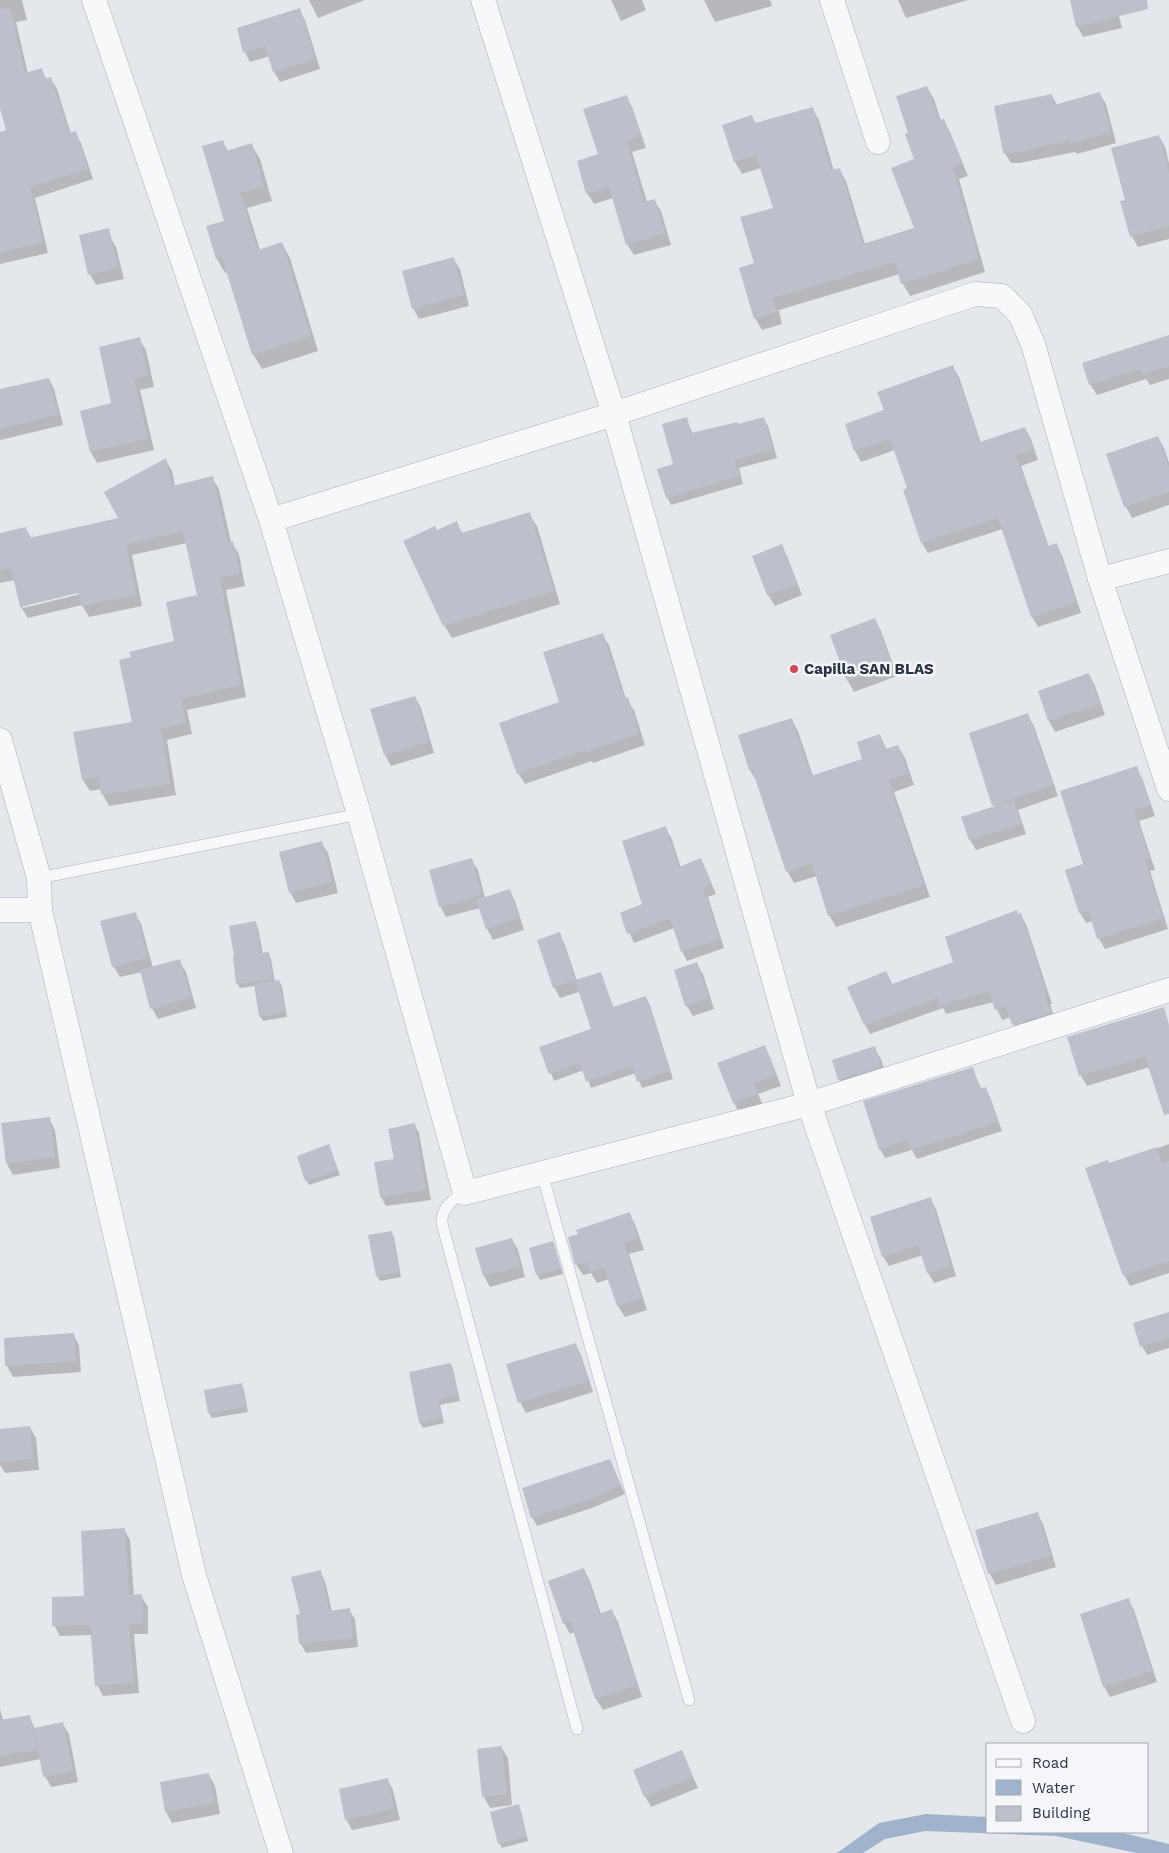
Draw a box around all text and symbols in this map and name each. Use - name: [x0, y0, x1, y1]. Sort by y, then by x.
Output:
- place label: Capilla SAN BLAS: [804, 660, 934, 678]
- marker: Capilla SAN BLAS: [788, 663, 800, 675]
- legend: [986, 1743, 1149, 1833]
- text: Road: [1032, 1754, 1069, 1772]
- text: Water: [1032, 1779, 1075, 1797]
- text: Building: [1032, 1804, 1090, 1822]

